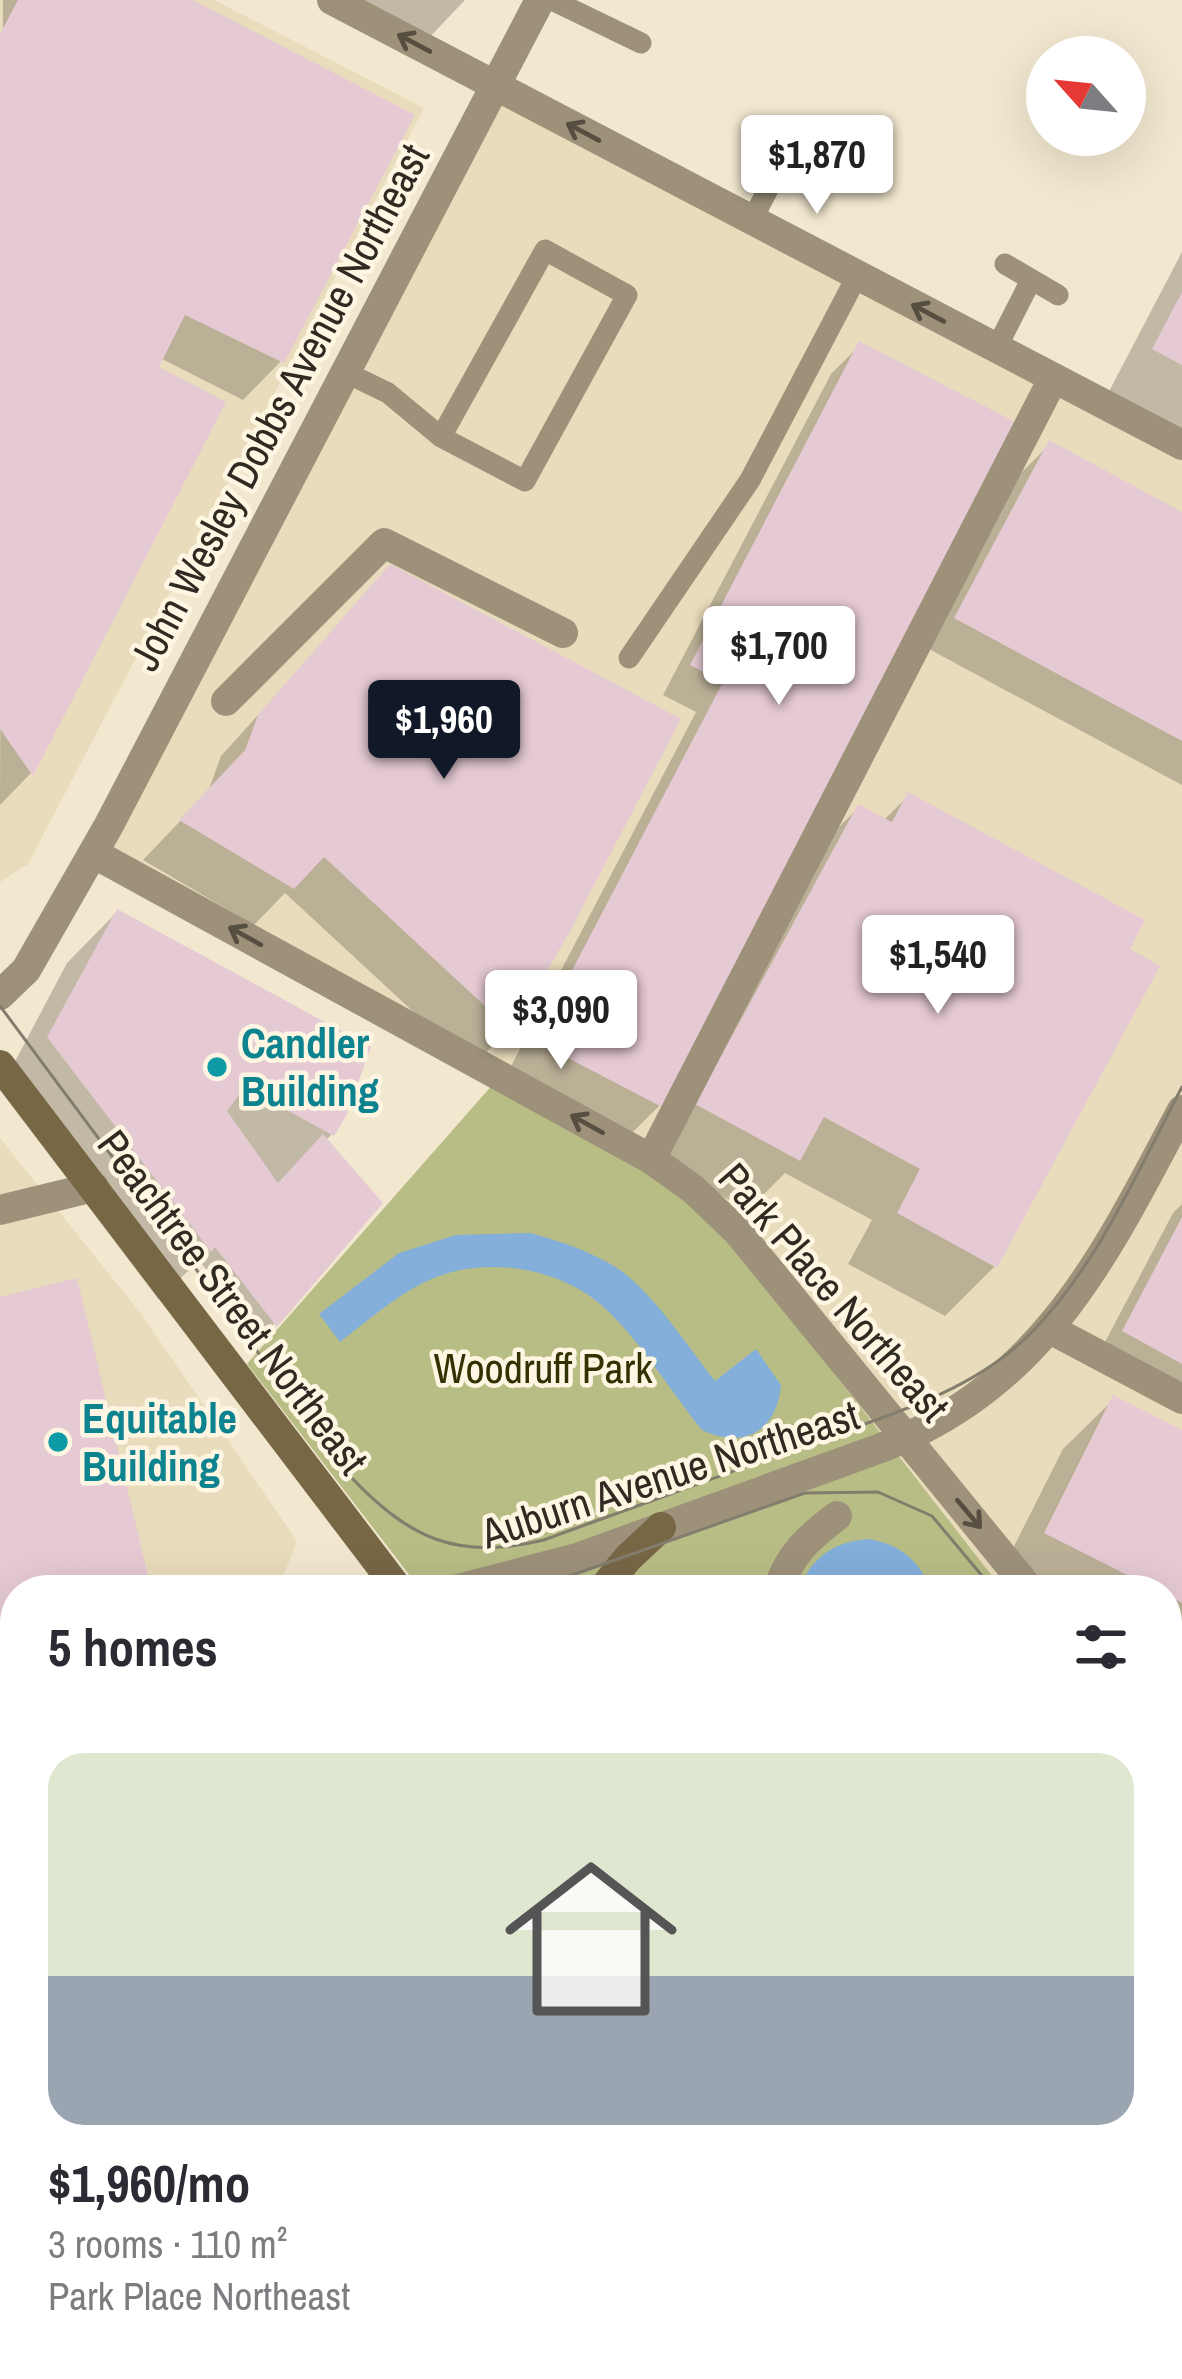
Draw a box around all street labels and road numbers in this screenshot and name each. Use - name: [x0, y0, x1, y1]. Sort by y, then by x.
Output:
- street label: John Wesley Dobbs Avenue Northeast: [116, 134, 442, 680]
- street label: Peachtree Street Northeast: [85, 1118, 381, 1486]
- street label: Park Place Northeast: [706, 1151, 962, 1433]
- street label: Auburn Avenue Northeast: [473, 1387, 866, 1562]

